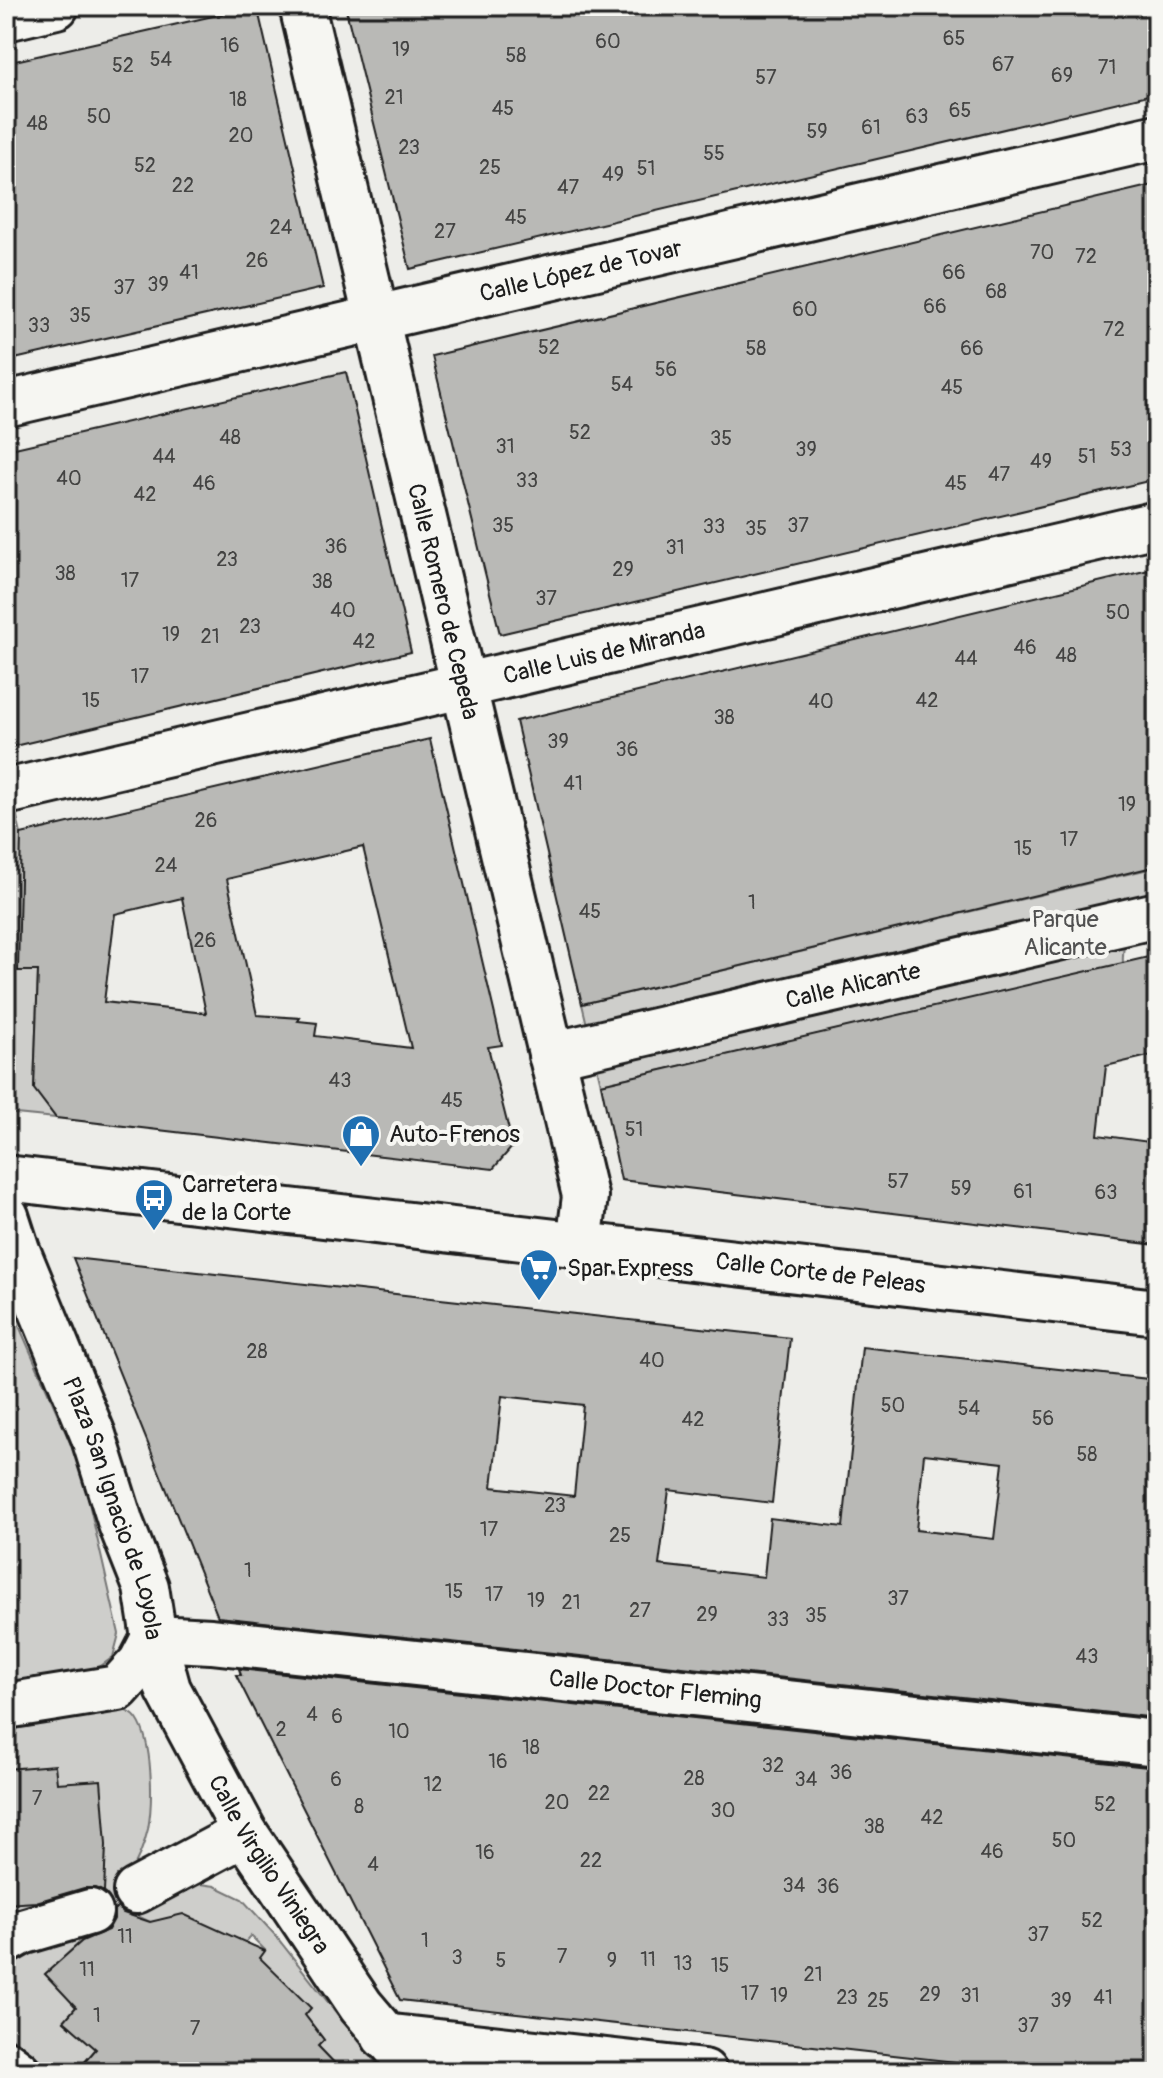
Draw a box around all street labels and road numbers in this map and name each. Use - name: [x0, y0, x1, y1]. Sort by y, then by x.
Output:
- street label: Calle López de Tovar: [477, 233, 685, 308]
- street label: Calle Romero de Cepeda: [402, 480, 486, 722]
- street label: Calle Luis de Miranda: [500, 615, 708, 690]
- street label: Calle Alicante: [783, 956, 923, 1015]
- street label: Calle Corte de Peleas: [714, 1246, 927, 1299]
- street label: Plaza San Ignacio de Loyola: [56, 1372, 169, 1642]
- street label: Calle Doctor Fleming: [548, 1663, 763, 1715]
- street label: Calle Virgilio Viniegra: [202, 1770, 336, 1959]

